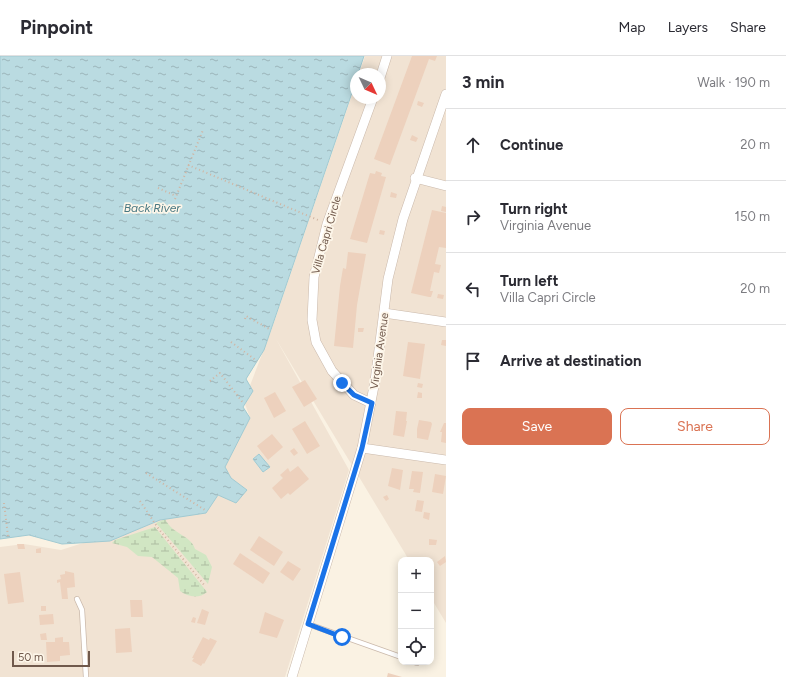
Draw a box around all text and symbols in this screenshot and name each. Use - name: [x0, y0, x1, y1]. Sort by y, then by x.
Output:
- text: Pinpoint: [20, 16, 93, 39]
- text: Map: [618, 19, 646, 36]
- text: Layers: [668, 19, 708, 36]
- text: Share: [730, 19, 766, 36]
- north arrow: [350, 68, 386, 104]
- text: 3 min: [462, 72, 504, 92]
- text: Walk · 190 m: [697, 75, 770, 90]
- icon: ahead: [462, 134, 484, 156]
- text: Continue: [500, 136, 563, 154]
- text: 20 m: [740, 137, 770, 152]
- street label: Villa Capri Circle: [309, 194, 344, 276]
- text: Turn right: [500, 200, 568, 218]
- water label: Back River: [124, 201, 181, 215]
- icon: right: [462, 206, 484, 228]
- text: 150 m: [735, 209, 770, 224]
- text: Virginia Avenue: [500, 218, 591, 233]
- text: Turn left: [500, 272, 558, 290]
- icon: left: [462, 278, 484, 300]
- text: 20 m: [740, 281, 770, 296]
- text: Villa Capri Circle: [500, 290, 596, 305]
- street label: Virginia Avenue: [368, 312, 391, 390]
- icon: arrive: [462, 350, 484, 372]
- text: Arrive at destination: [500, 352, 641, 370]
- route end: [333, 374, 351, 392]
- button: Save: [462, 408, 612, 445]
- button: Share: [620, 408, 770, 445]
- map controls: [398, 557, 434, 665]
- button: +: [398, 557, 434, 593]
- button: −: [398, 593, 434, 629]
- route start: [333, 628, 351, 646]
- button: locate: [398, 629, 434, 665]
- scale bar: [12, 649, 90, 668]
- text: 50 m: [18, 651, 43, 664]

